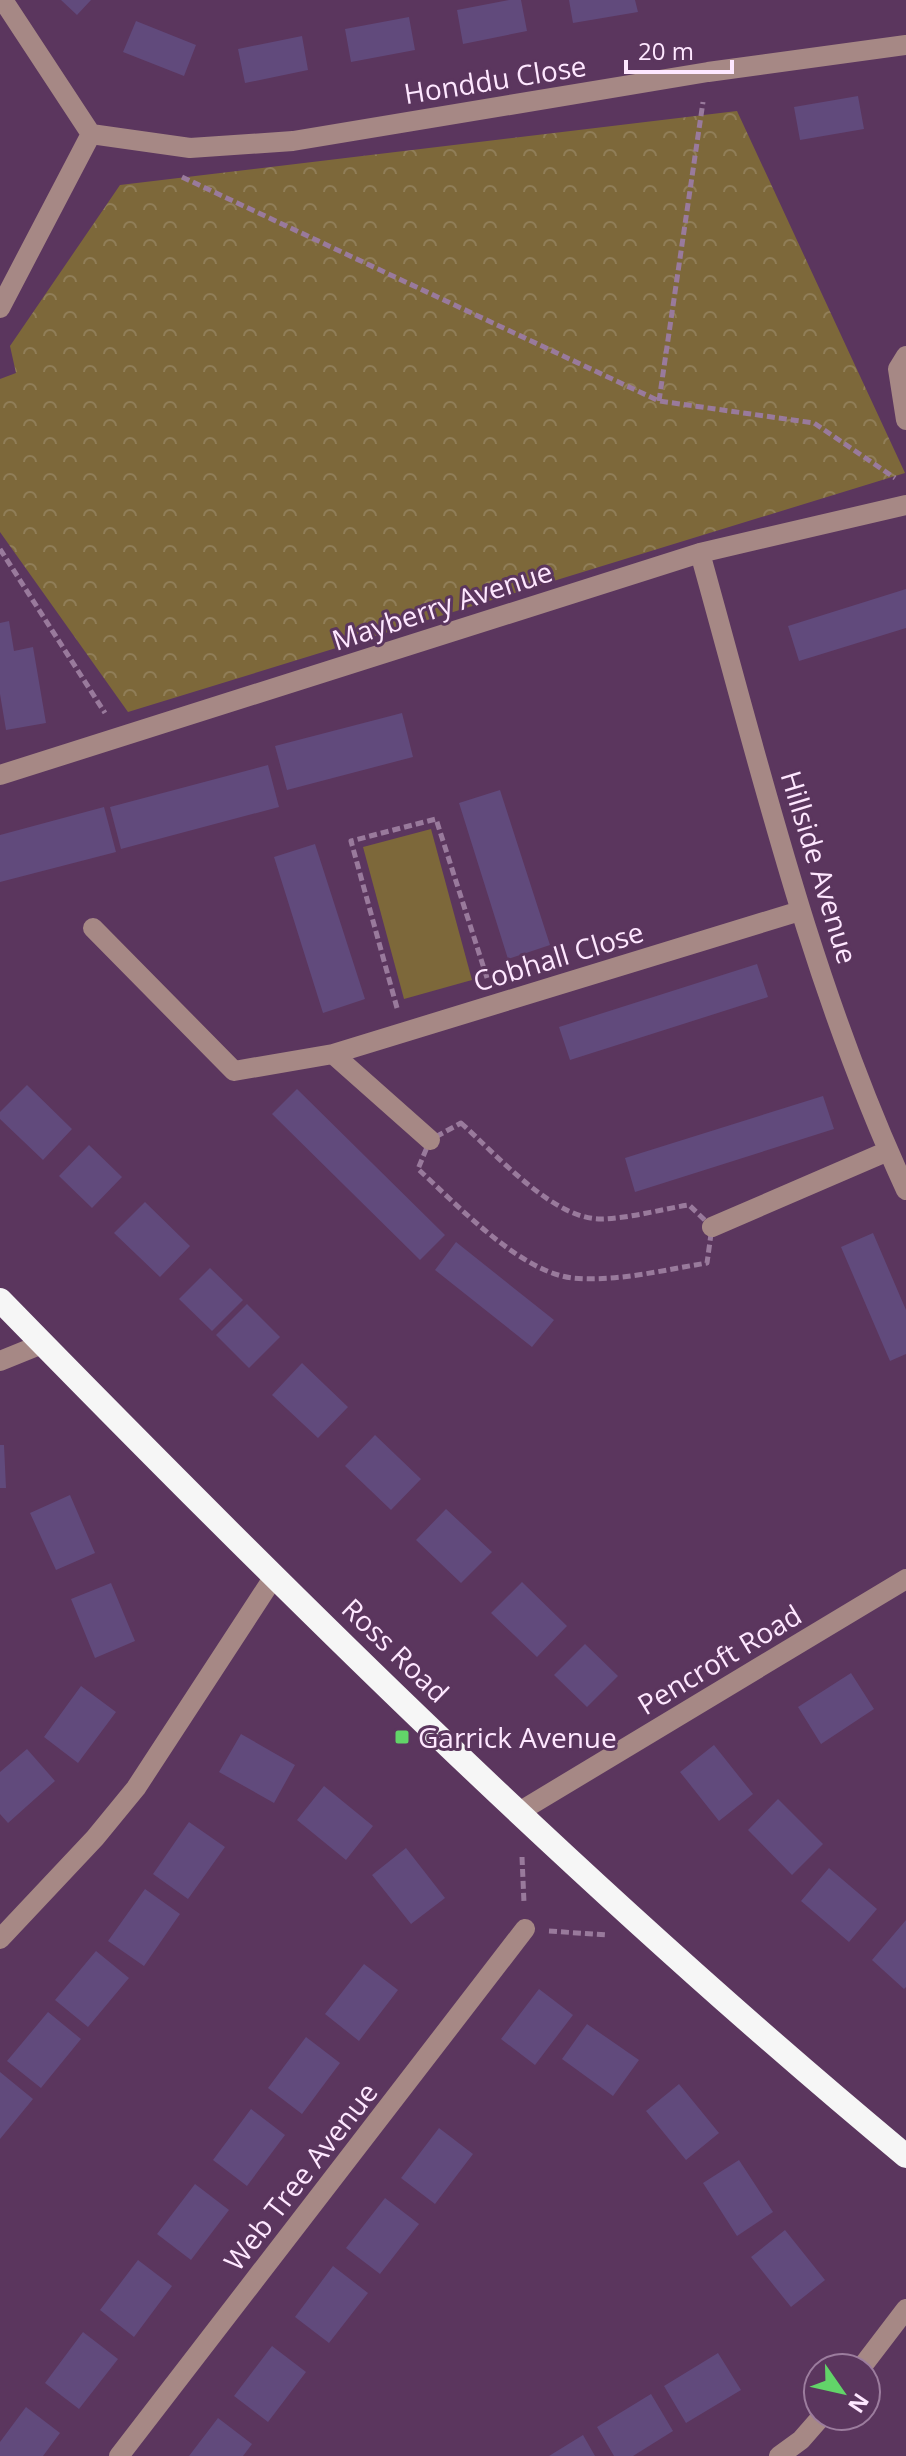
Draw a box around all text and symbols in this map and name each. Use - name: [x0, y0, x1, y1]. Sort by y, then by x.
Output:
- scale bar: [626, 24, 732, 74]
- text: 20 m: [638, 34, 694, 67]
- street label: Honddu Close: [401, 46, 589, 112]
- street label: Mayberry Avenue: [327, 552, 557, 658]
- street label: Hillside Avenue: [773, 766, 867, 968]
- street label: Cobhall Close: [468, 912, 648, 1000]
- street label: Ross Road: [334, 1589, 458, 1711]
- street label: Pencroft Road: [630, 1595, 808, 1723]
- place label: Garrick Avenue: [418, 1718, 617, 1756]
- marker: Garrick Avenue: [393, 1728, 411, 1746]
- street label: Web Tree Avenue: [215, 2074, 385, 2278]
- north arrow: [802, 2352, 882, 2432]
- text: N: [842, 2388, 877, 2420]

